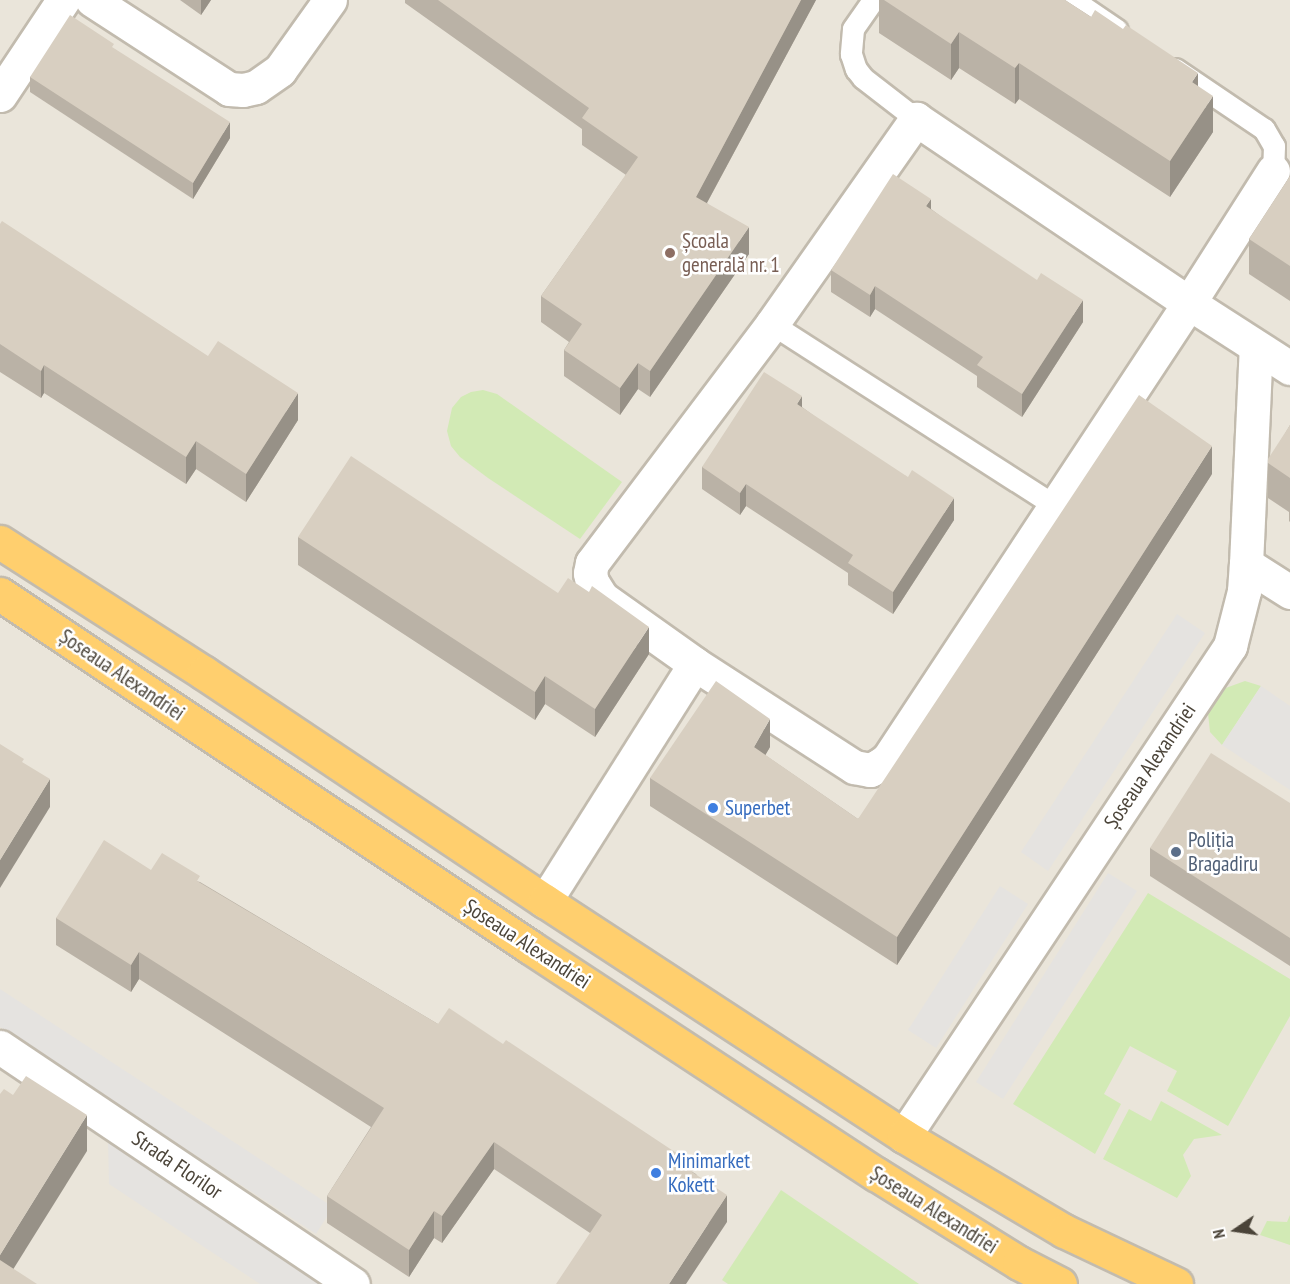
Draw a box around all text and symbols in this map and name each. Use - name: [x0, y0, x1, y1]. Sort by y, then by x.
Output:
- place label: Școala generală nr. 1: [682, 228, 781, 278]
- marker: Școala generală nr. 1: [663, 246, 677, 260]
- street label: Șoseaua Alexandriei: [54, 624, 190, 726]
- street label: Șoseaua Alexandriei: [1099, 698, 1201, 834]
- place label: Superbet: [725, 795, 790, 821]
- marker: Superbet: [706, 801, 720, 815]
- place label: Poliția Bragadiru: [1188, 827, 1258, 877]
- marker: Poliția Bragadiru: [1169, 845, 1183, 859]
- street label: Șoseaua Alexandriei: [459, 894, 595, 994]
- street label: Strada Florilor: [127, 1126, 227, 1204]
- place label: Minimarket Kokett: [668, 1148, 750, 1198]
- street label: Șoseaua Alexandriei: [865, 1161, 1003, 1259]
- marker: Minimarket Kokett: [649, 1166, 663, 1180]
- north arrow: [1206, 1200, 1266, 1260]
- text: N: [1208, 1228, 1229, 1241]

